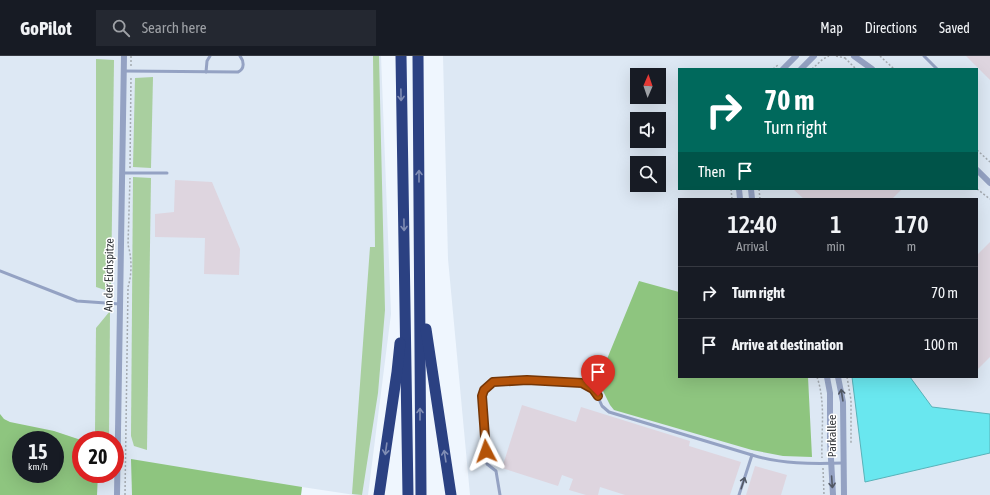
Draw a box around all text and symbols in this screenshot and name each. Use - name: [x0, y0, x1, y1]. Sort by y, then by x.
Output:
- search box: [96, 10, 376, 46]
- text: GoPilot: [20, 17, 72, 39]
- icon: search: [110, 17, 132, 39]
- text: Search here: [142, 19, 206, 36]
- text: Map: [820, 20, 843, 36]
- text: Directions: [865, 20, 917, 36]
- text: Saved: [939, 20, 970, 36]
- north arrow: [630, 68, 666, 104]
- map controls: [630, 68, 666, 192]
- icon: right: [698, 84, 750, 136]
- text: 70 m: [764, 84, 814, 116]
- one-way arrow: [398, 88, 405, 101]
- button: sound: [630, 112, 666, 148]
- text: Turn right: [764, 117, 827, 138]
- button: search: [630, 156, 666, 192]
- icon: arrive: [734, 160, 756, 182]
- text: Then: [698, 163, 726, 180]
- one-way arrow: [415, 170, 423, 183]
- text: 12:40: [728, 211, 777, 238]
- text: 1: [830, 211, 841, 238]
- text: 170: [895, 211, 928, 238]
- one-way arrow: [400, 218, 408, 231]
- street label: An der Eichspitze: [101, 238, 117, 312]
- text: Arrival: [736, 239, 768, 254]
- text: min: [826, 239, 845, 254]
- text: m: [907, 239, 916, 254]
- icon: right: [698, 282, 720, 304]
- text: Turn right: [732, 284, 785, 301]
- text: 70 m: [931, 284, 958, 301]
- icon: arrive: [698, 334, 720, 356]
- text: Arrive at destination: [732, 336, 843, 353]
- text: 100 m: [924, 336, 958, 353]
- pin: [581, 355, 615, 396]
- icon: arrive: [587, 361, 609, 383]
- one-way arrow: [838, 389, 846, 402]
- one-way arrow: [416, 408, 424, 421]
- street label: Parkallee: [825, 415, 839, 457]
- position arrow: [465, 430, 507, 472]
- speed limit sign: 20: [72, 431, 124, 483]
- text: 15: [29, 440, 47, 463]
- one-way arrow: [382, 442, 390, 455]
- one-way arrow: [441, 450, 449, 463]
- text: km/h: [28, 461, 48, 472]
- one-way arrow: [828, 475, 836, 488]
- one-way arrow: [740, 477, 747, 490]

